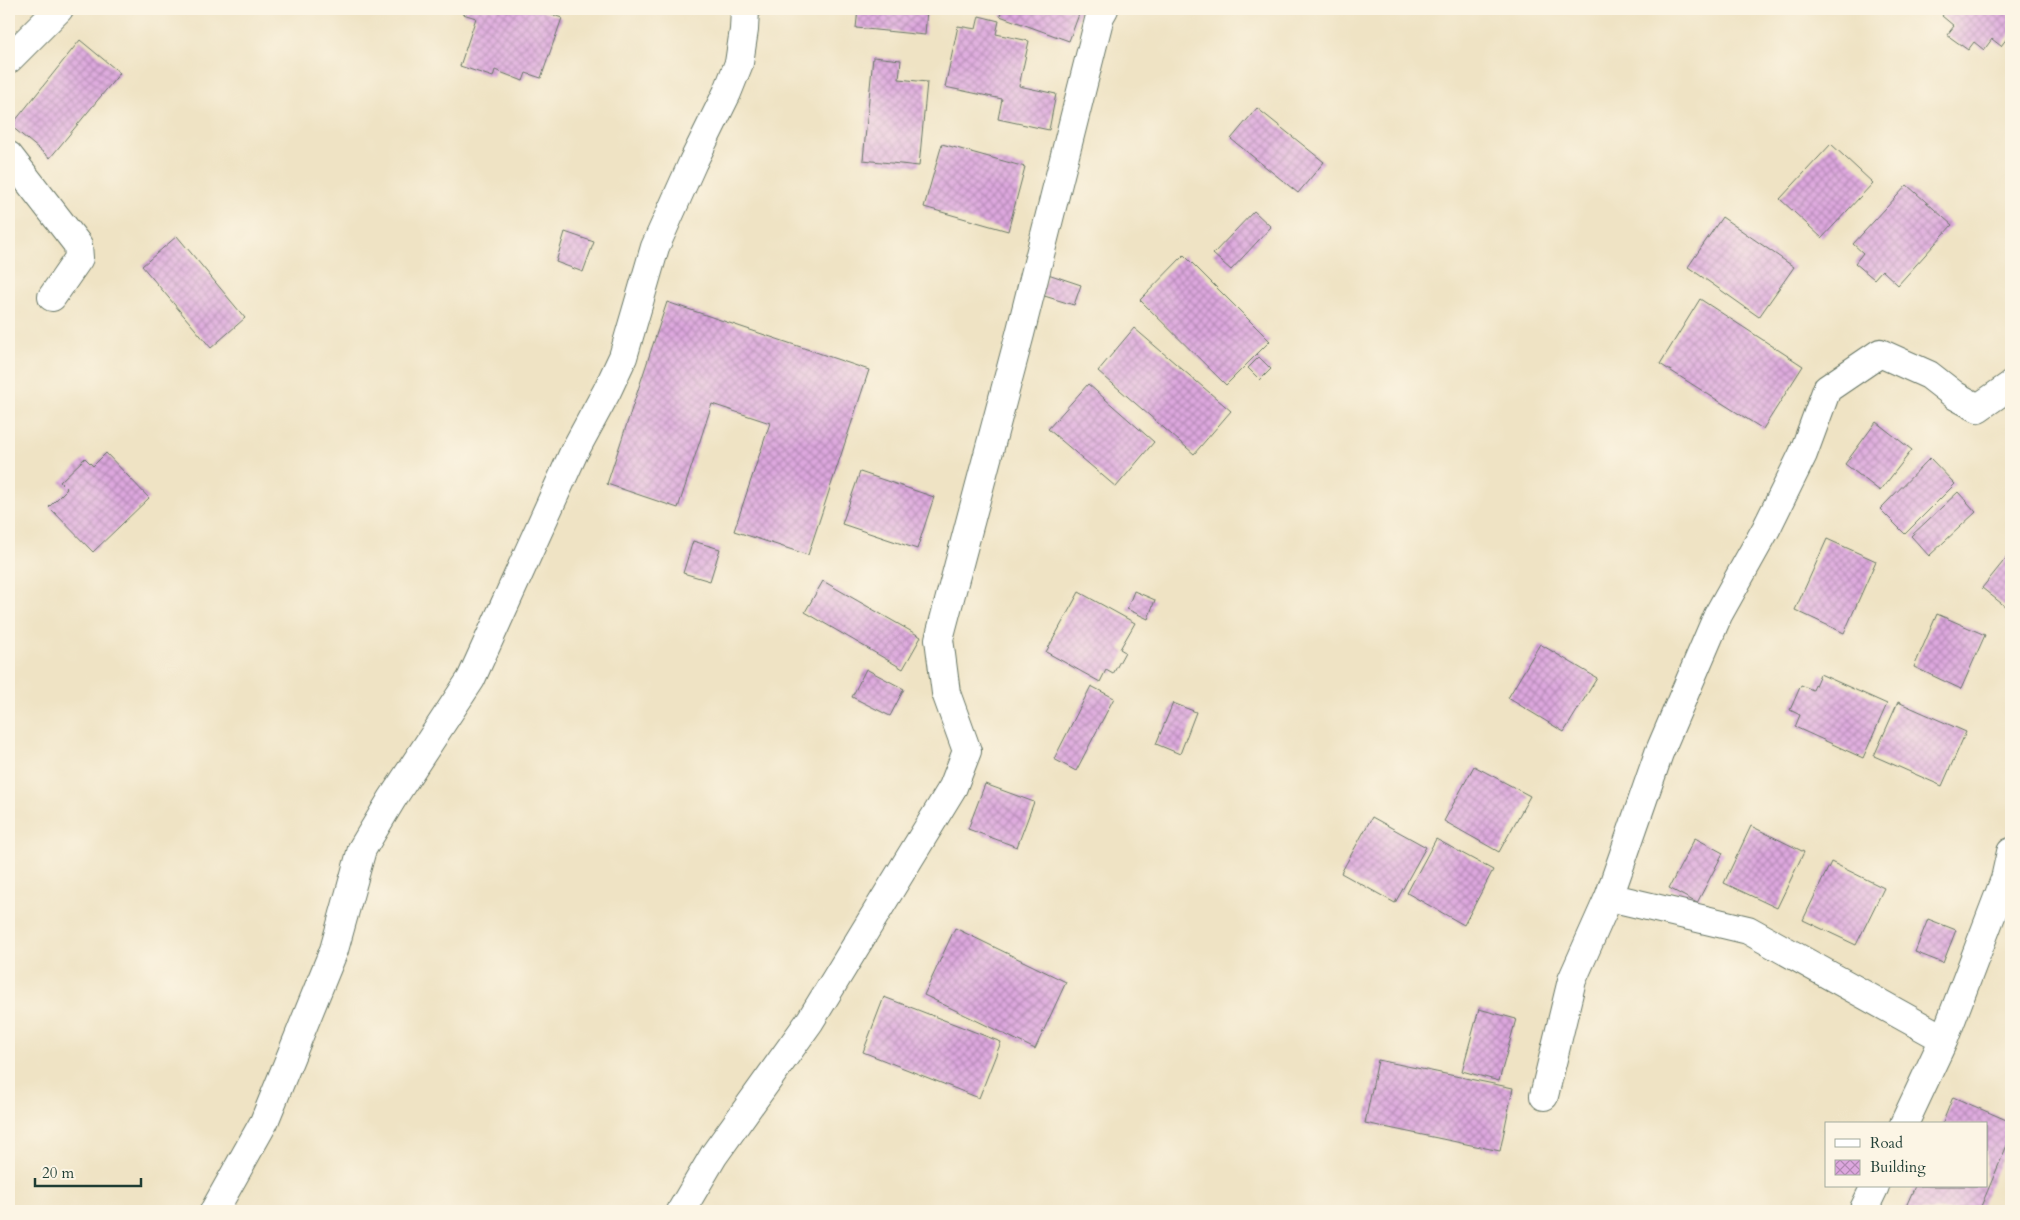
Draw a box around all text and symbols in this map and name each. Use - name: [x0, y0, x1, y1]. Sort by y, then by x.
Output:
- legend: [1825, 1122, 1988, 1188]
- text: Road: [1870, 1133, 1903, 1153]
- scale bar: [35, 1155, 141, 1187]
- text: Building: [1870, 1157, 1926, 1177]
- text: 20 m: [42, 1163, 74, 1183]

